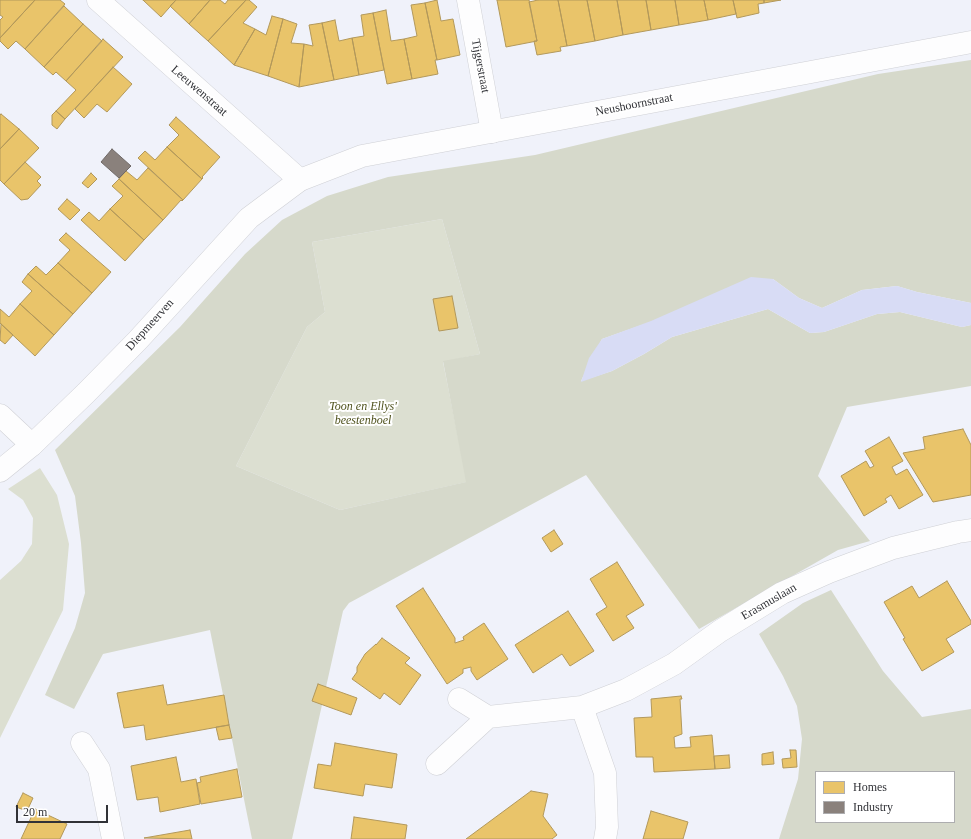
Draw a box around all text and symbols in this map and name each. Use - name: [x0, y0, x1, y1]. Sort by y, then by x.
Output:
- street label: Tijgerstraat: [468, 38, 492, 94]
- street label: Leeuwenstraat: [168, 63, 230, 119]
- street label: Neushoornstraat: [594, 90, 674, 120]
- street label: Diepmeerven: [123, 296, 177, 354]
- park label: Toon en Ellys' beestenboel: [329, 400, 397, 428]
- street label: Erasmuslaan: [739, 580, 799, 624]
- legend: [815, 771, 955, 823]
- text: Homes: [853, 780, 887, 794]
- scale bar: [18, 797, 110, 823]
- text: Industry: [853, 800, 893, 814]
- text: 20 m: [23, 805, 47, 819]

